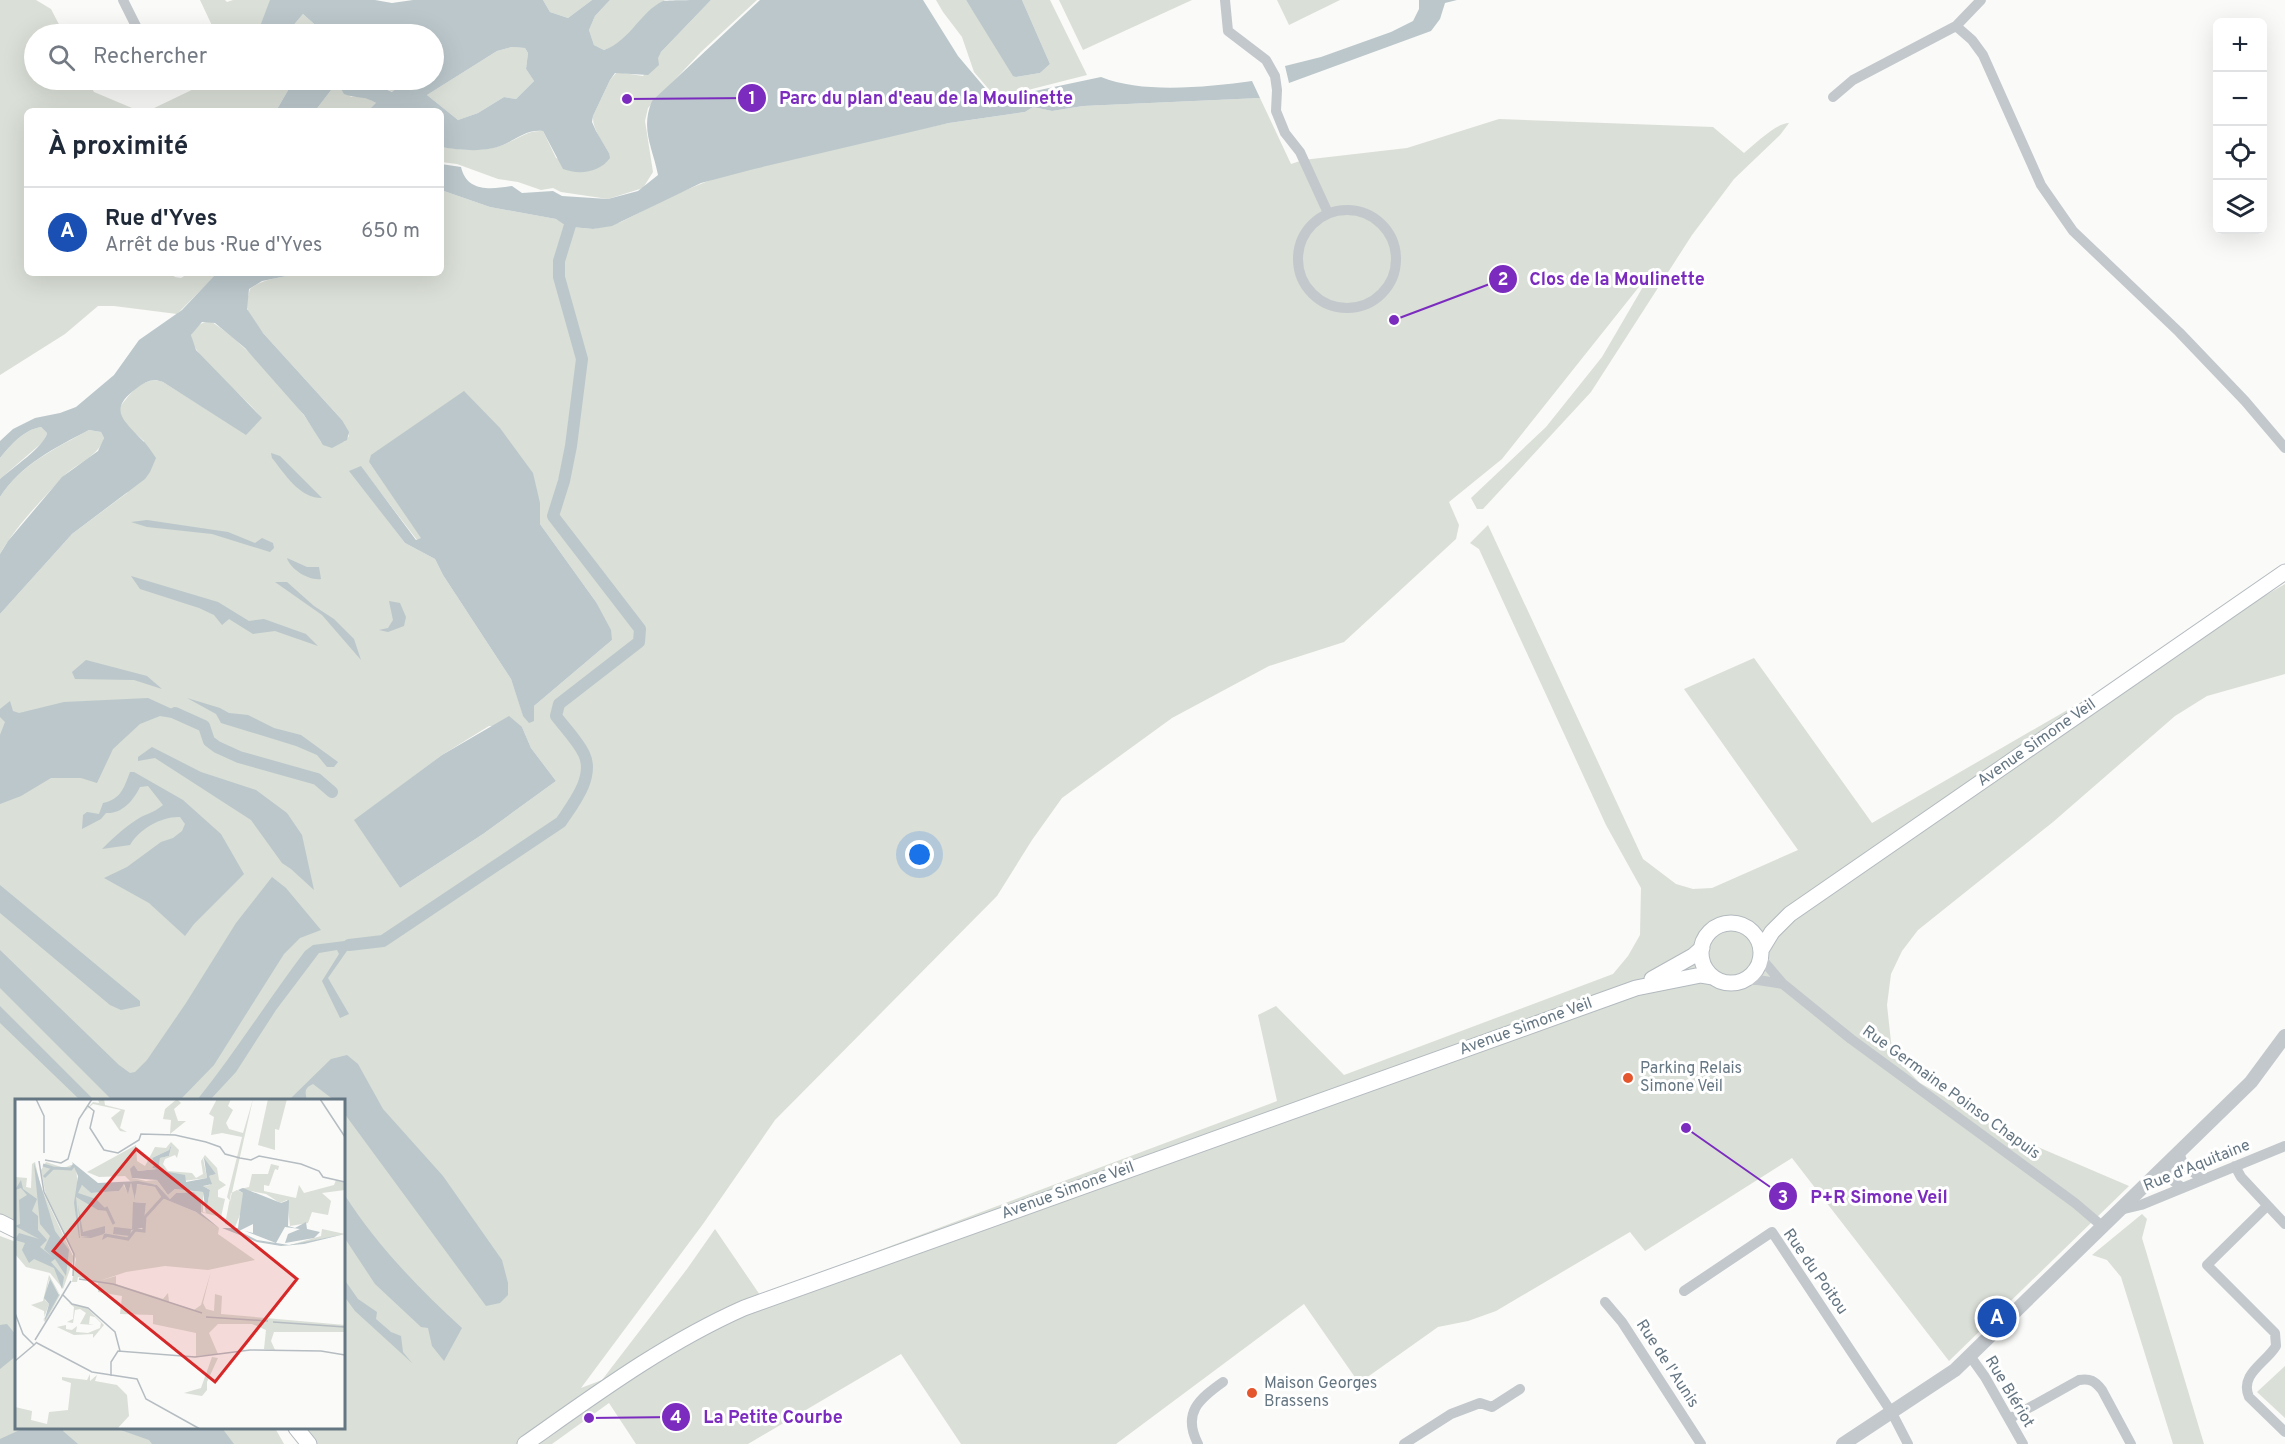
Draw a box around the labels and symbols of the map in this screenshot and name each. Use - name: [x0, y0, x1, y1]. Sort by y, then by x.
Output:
- callout: Parc du plan d'eau de la Moulinette: [737, 80, 1085, 116]
- text: 1: [748, 88, 756, 111]
- text: Parc du plan d'eau de la Moulinette: [779, 88, 1073, 111]
- callout: Clos de la Moulinette: [1488, 261, 1717, 297]
- text: 2: [1497, 269, 1509, 292]
- text: Clos de la Moulinette: [1529, 269, 1705, 292]
- street label: Avenue Simone Veil: [1974, 695, 2100, 791]
- your location: [905, 840, 934, 869]
- street label: Avenue Simone Veil: [1457, 994, 1595, 1060]
- street label: Rue Germaine Poinso Chapuis: [1858, 1022, 2044, 1164]
- place label: Parking Relais Simone Veil: [1640, 1059, 1742, 1097]
- marker: Parking Relais Simone Veil: [1621, 1071, 1635, 1085]
- inset map: [15, 1099, 345, 1429]
- street label: Rue d'Aquitaine: [2141, 1136, 2253, 1196]
- street label: Avenue Simone Veil: [999, 1158, 1137, 1224]
- callout: P+R Simone Veil: [1768, 1178, 1960, 1214]
- text: 3: [1778, 1187, 1788, 1210]
- text: P+R Simone Veil: [1810, 1187, 1948, 1210]
- street label: Rue du Poitou: [1778, 1225, 1852, 1319]
- pin: A: [1978, 1296, 2016, 1340]
- street label: Rue de l'Aunis: [1631, 1316, 1703, 1412]
- street label: Rue Blériot: [1980, 1353, 2038, 1431]
- place label: Maison Georges Brassens: [1264, 1374, 1377, 1412]
- marker: Maison Georges Brassens: [1245, 1386, 1259, 1400]
- callout: La Petite Courbe: [661, 1399, 854, 1435]
- text: 4: [670, 1407, 682, 1430]
- text: La Petite Courbe: [703, 1407, 843, 1430]

